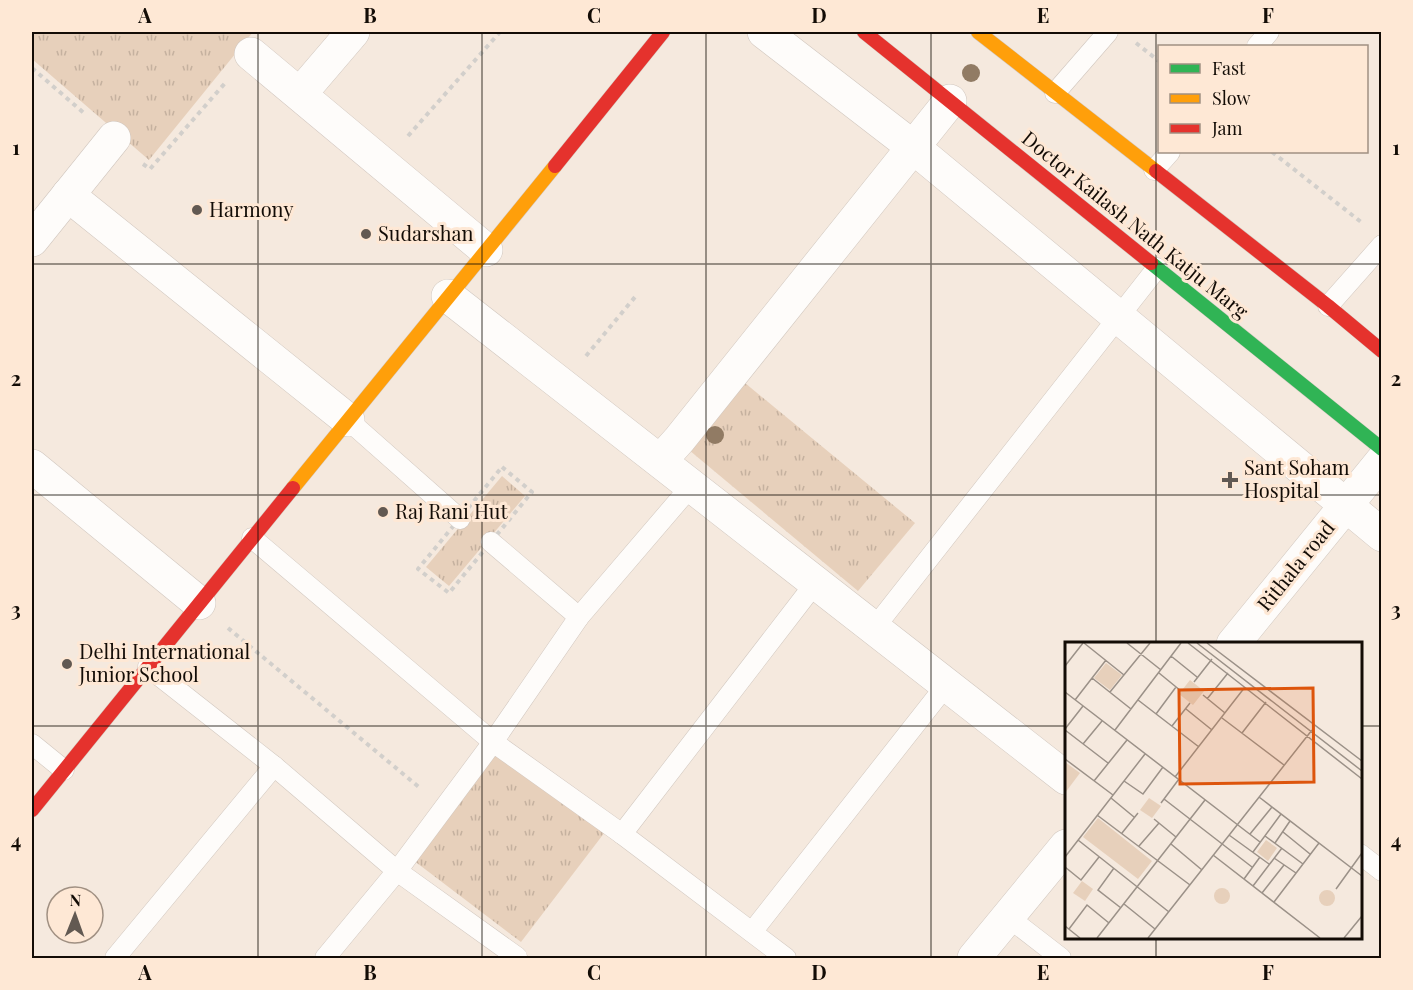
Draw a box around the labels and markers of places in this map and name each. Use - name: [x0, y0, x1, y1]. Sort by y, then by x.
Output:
- place label: Harmony: [209, 195, 293, 222]
- marker: Harmony: [190, 203, 204, 217]
- place label: Sudarshan: [378, 219, 474, 246]
- marker: Sudarshan: [359, 227, 373, 241]
- place label: Sant Soham Hospital: [1244, 453, 1350, 503]
- marker: Sant Soham Hospital: [1221, 471, 1239, 489]
- place label: Raj Rani Hut: [395, 497, 508, 524]
- marker: Raj Rani Hut: [376, 505, 390, 519]
- place label: Delhi International Junior School: [78, 637, 250, 687]
- marker: Delhi International Junior School: [60, 657, 74, 671]

